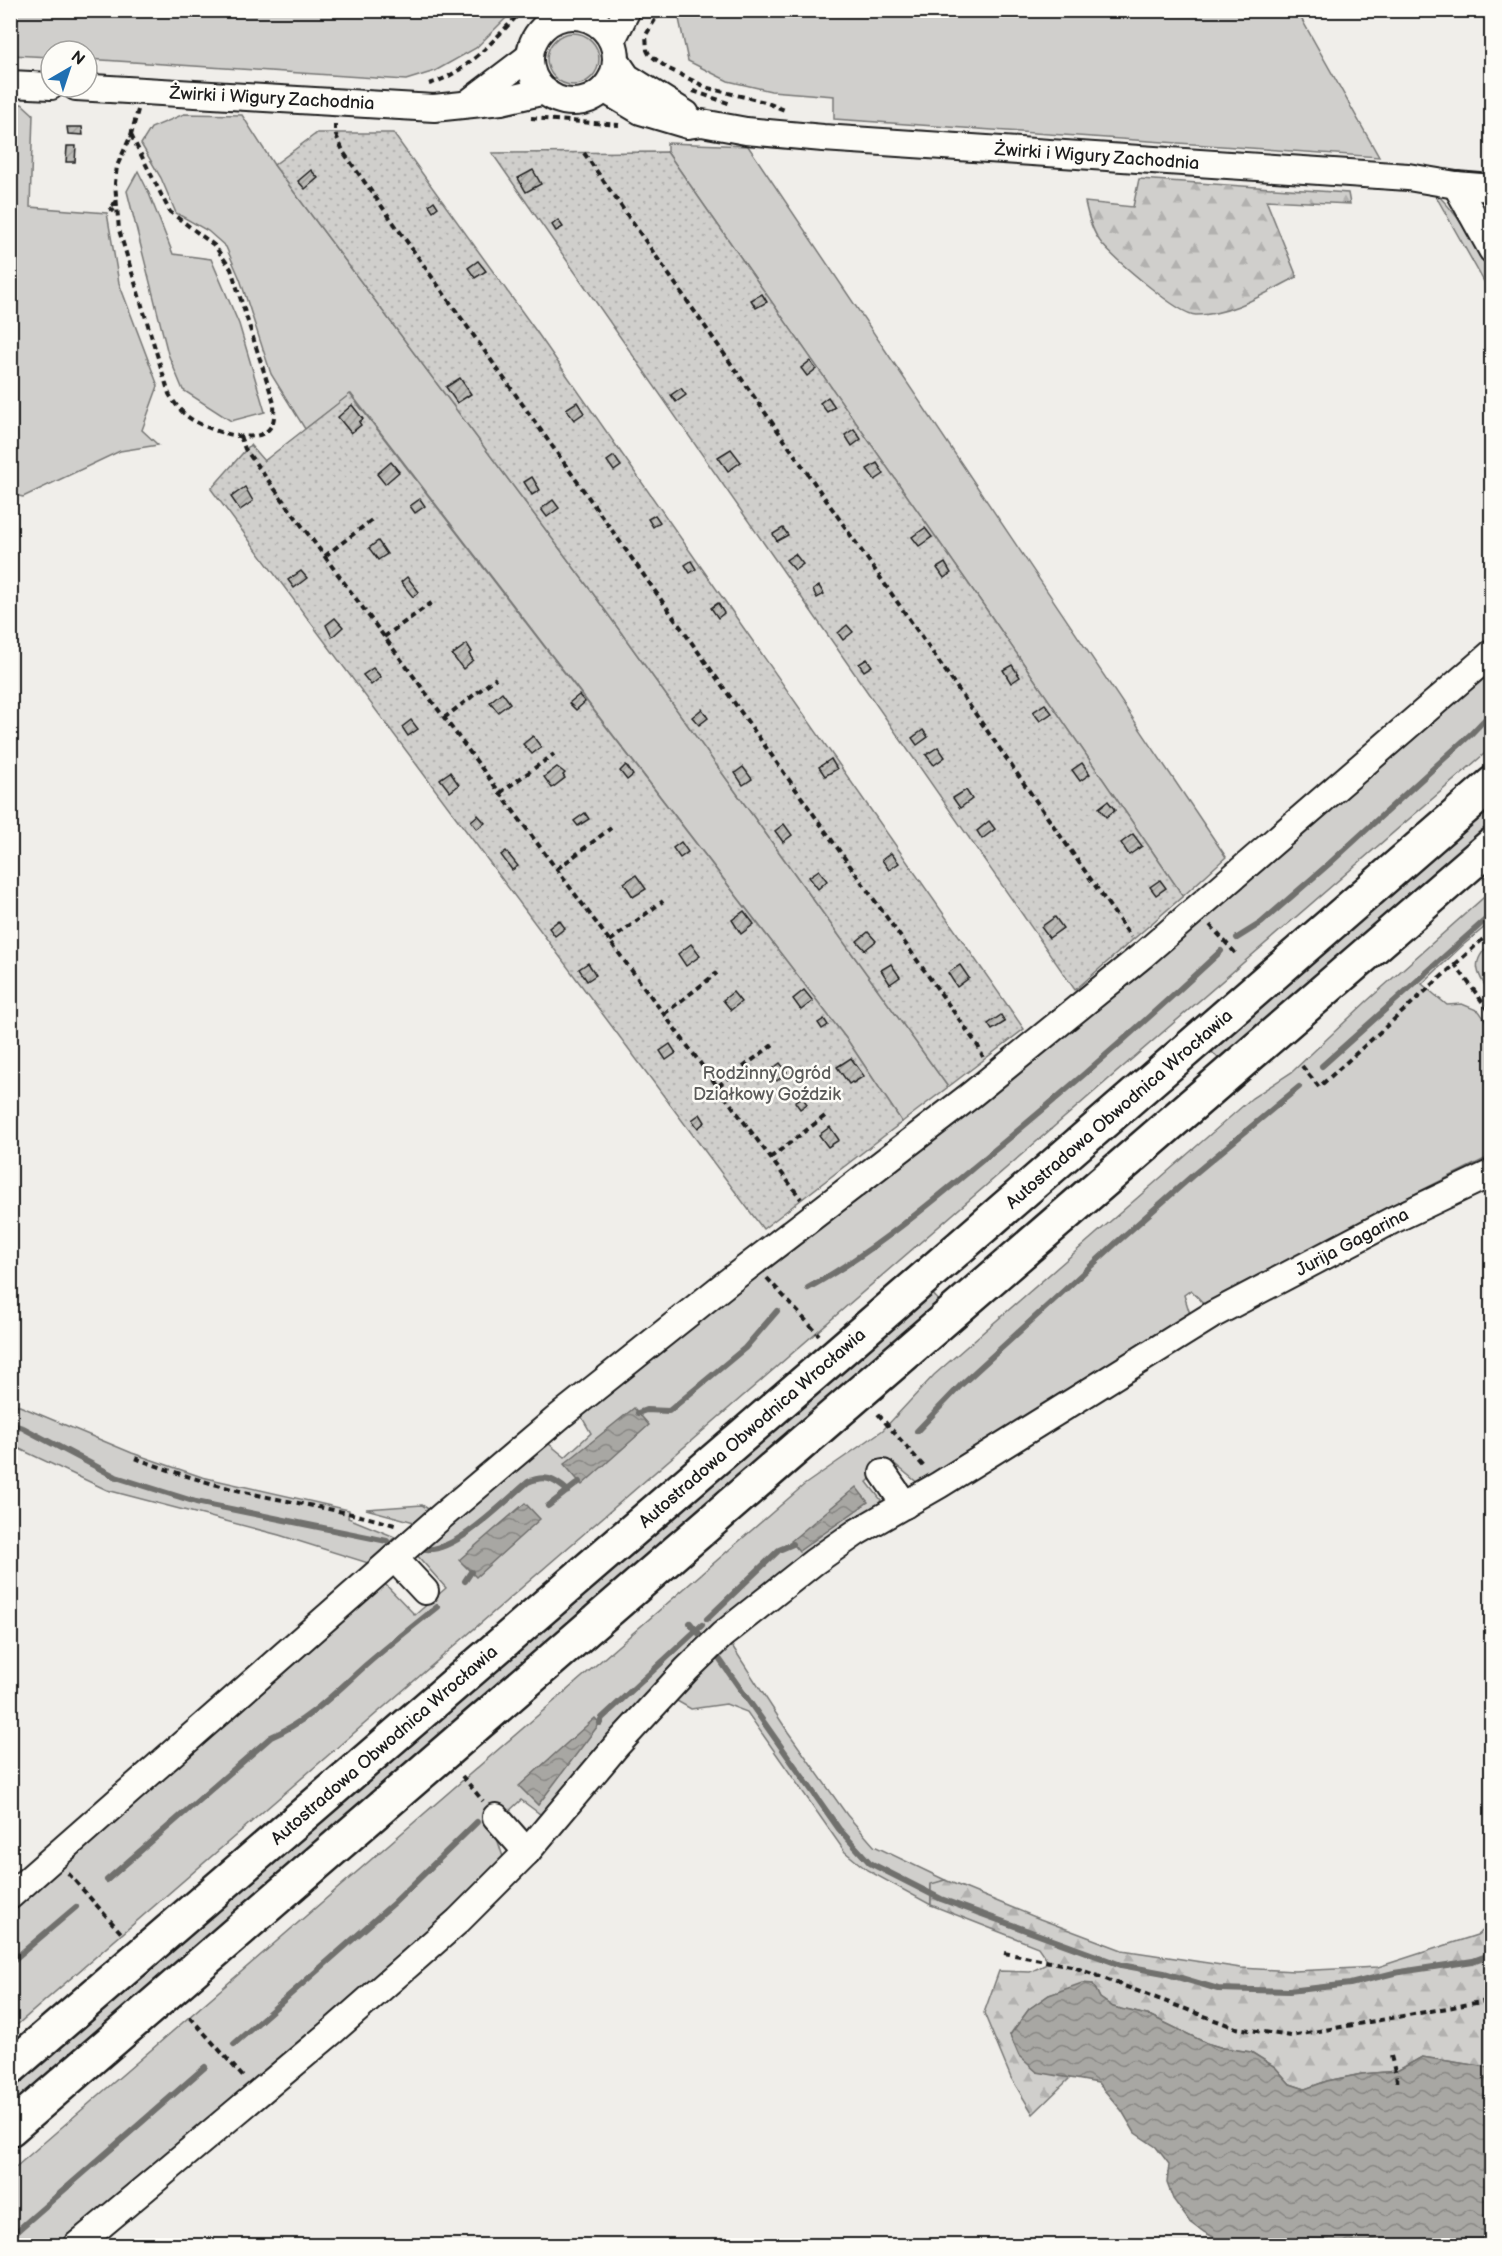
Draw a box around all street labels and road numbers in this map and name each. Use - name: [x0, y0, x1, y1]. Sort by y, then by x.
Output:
- street label: Żwirki i Wigury Zachodnia: [168, 82, 375, 114]
- street label: Żwirki i Wigury Zachodnia: [993, 138, 1200, 174]
- street label: Autostradowa Obwodnica Wrocławia: [1002, 1005, 1237, 1214]
- street label: Jurija Gagarina: [1292, 1204, 1412, 1281]
- street label: Autostradowa Obwodnica Wrocławia: [635, 1324, 870, 1533]
- street label: Autostradowa Obwodnica Wrocławia: [267, 1641, 502, 1850]

